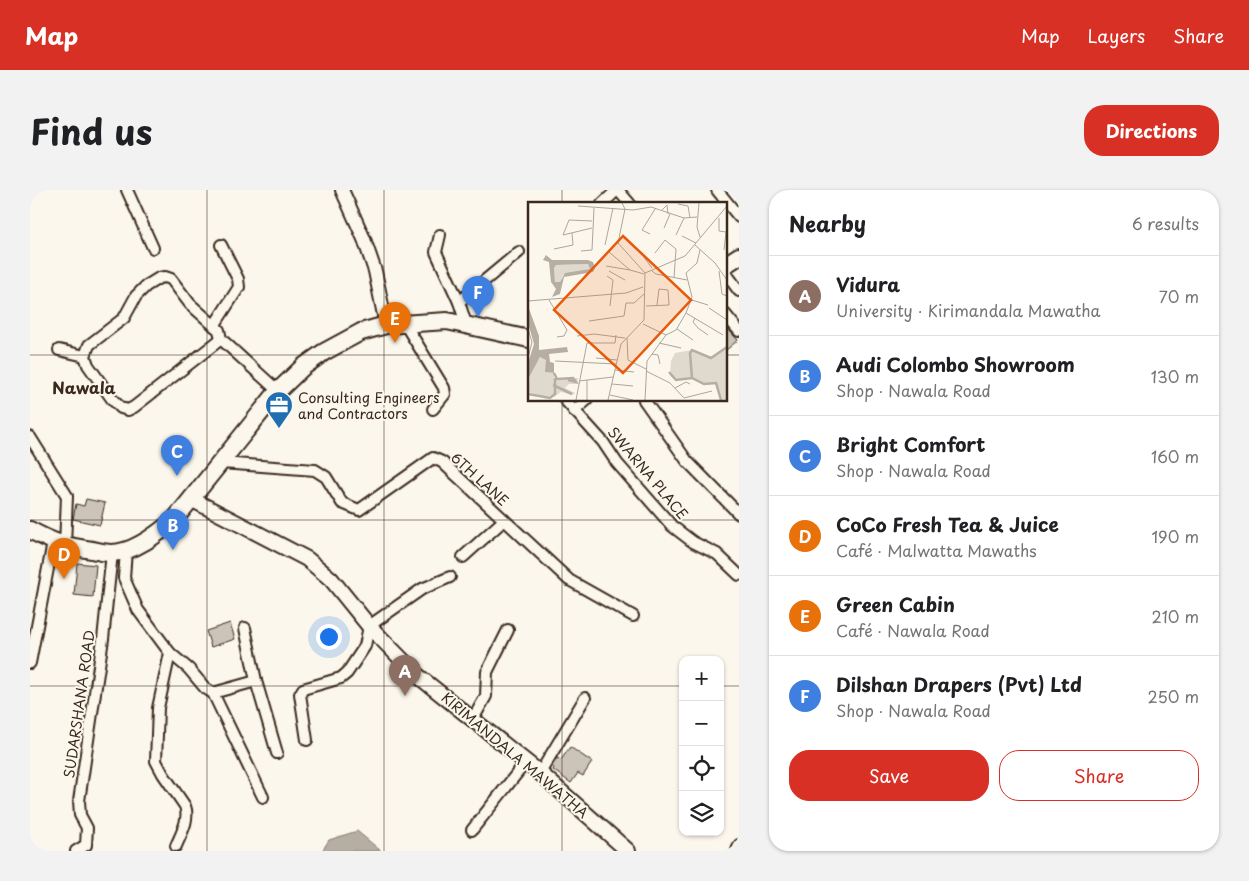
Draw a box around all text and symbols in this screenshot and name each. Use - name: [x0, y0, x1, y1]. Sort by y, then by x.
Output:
- text: Map: [25, 17, 78, 53]
- text: Map: [1021, 22, 1060, 49]
- text: Layers: [1088, 22, 1145, 49]
- text: Share: [1173, 22, 1224, 49]
- text: Find us: [30, 104, 152, 157]
- button: Directions: [1084, 105, 1219, 156]
- inset map: [528, 202, 726, 401]
- text: Nearby: [789, 207, 866, 239]
- text: 6 results: [1132, 211, 1199, 235]
- text: Vidura: [836, 270, 900, 298]
- pin: F: [462, 276, 494, 317]
- text: A: [799, 284, 811, 308]
- text: 70 m: [1159, 284, 1199, 308]
- text: University · Kirimandala Mawatha: [836, 298, 1100, 322]
- pin: E: [379, 302, 411, 343]
- text: Audi Colombo Showroom: [836, 350, 1075, 378]
- text: B: [800, 364, 810, 388]
- text: 130 m: [1151, 364, 1199, 388]
- district label: Nawala: [52, 375, 116, 399]
- text: Shop · Nawala Road: [836, 378, 991, 402]
- place label: Consulting Engineers and Contractors: [298, 387, 439, 424]
- office icon: Consulting Engineers and Contractors: [264, 390, 294, 429]
- street label: SWARNA PLACE: [603, 422, 693, 524]
- text: Bright Comfort: [836, 430, 985, 458]
- pin: C: [161, 435, 193, 476]
- text: C: [799, 444, 811, 468]
- text: 160 m: [1151, 444, 1199, 468]
- street label: 6TH LANE: [446, 447, 514, 511]
- text: Shop · Nawala Road: [836, 458, 991, 482]
- pin: B: [157, 509, 189, 550]
- text: CoCo Fresh Tea & Juice: [836, 510, 1059, 538]
- text: D: [799, 524, 811, 548]
- text: 190 m: [1151, 524, 1199, 548]
- pin: D: [48, 538, 80, 579]
- text: Café · Malwatta Mawaths: [836, 538, 1037, 562]
- text: Green Cabin: [836, 590, 955, 618]
- text: E: [800, 604, 810, 628]
- text: 210 m: [1151, 604, 1199, 628]
- text: Café · Nawala Road: [836, 618, 990, 642]
- your location: [316, 624, 342, 650]
- street label: SUDARSHANA ROAD: [58, 629, 100, 779]
- pin: A: [389, 655, 421, 696]
- map controls: [679, 656, 724, 836]
- button: +: [679, 656, 724, 701]
- text: Dilshan Drapers (Pvt) Ltd: [836, 670, 1082, 698]
- text: F: [800, 684, 810, 708]
- text: 250 m: [1148, 684, 1199, 708]
- street label: KIRIMANDALA MAWATHA: [437, 687, 593, 823]
- text: Shop · Nawala Road: [836, 698, 991, 722]
- button: −: [679, 701, 724, 746]
- button: locate: [679, 746, 724, 791]
- button: Save: [789, 750, 989, 801]
- button: Share: [999, 750, 1199, 801]
- button: layers: [679, 791, 724, 836]

